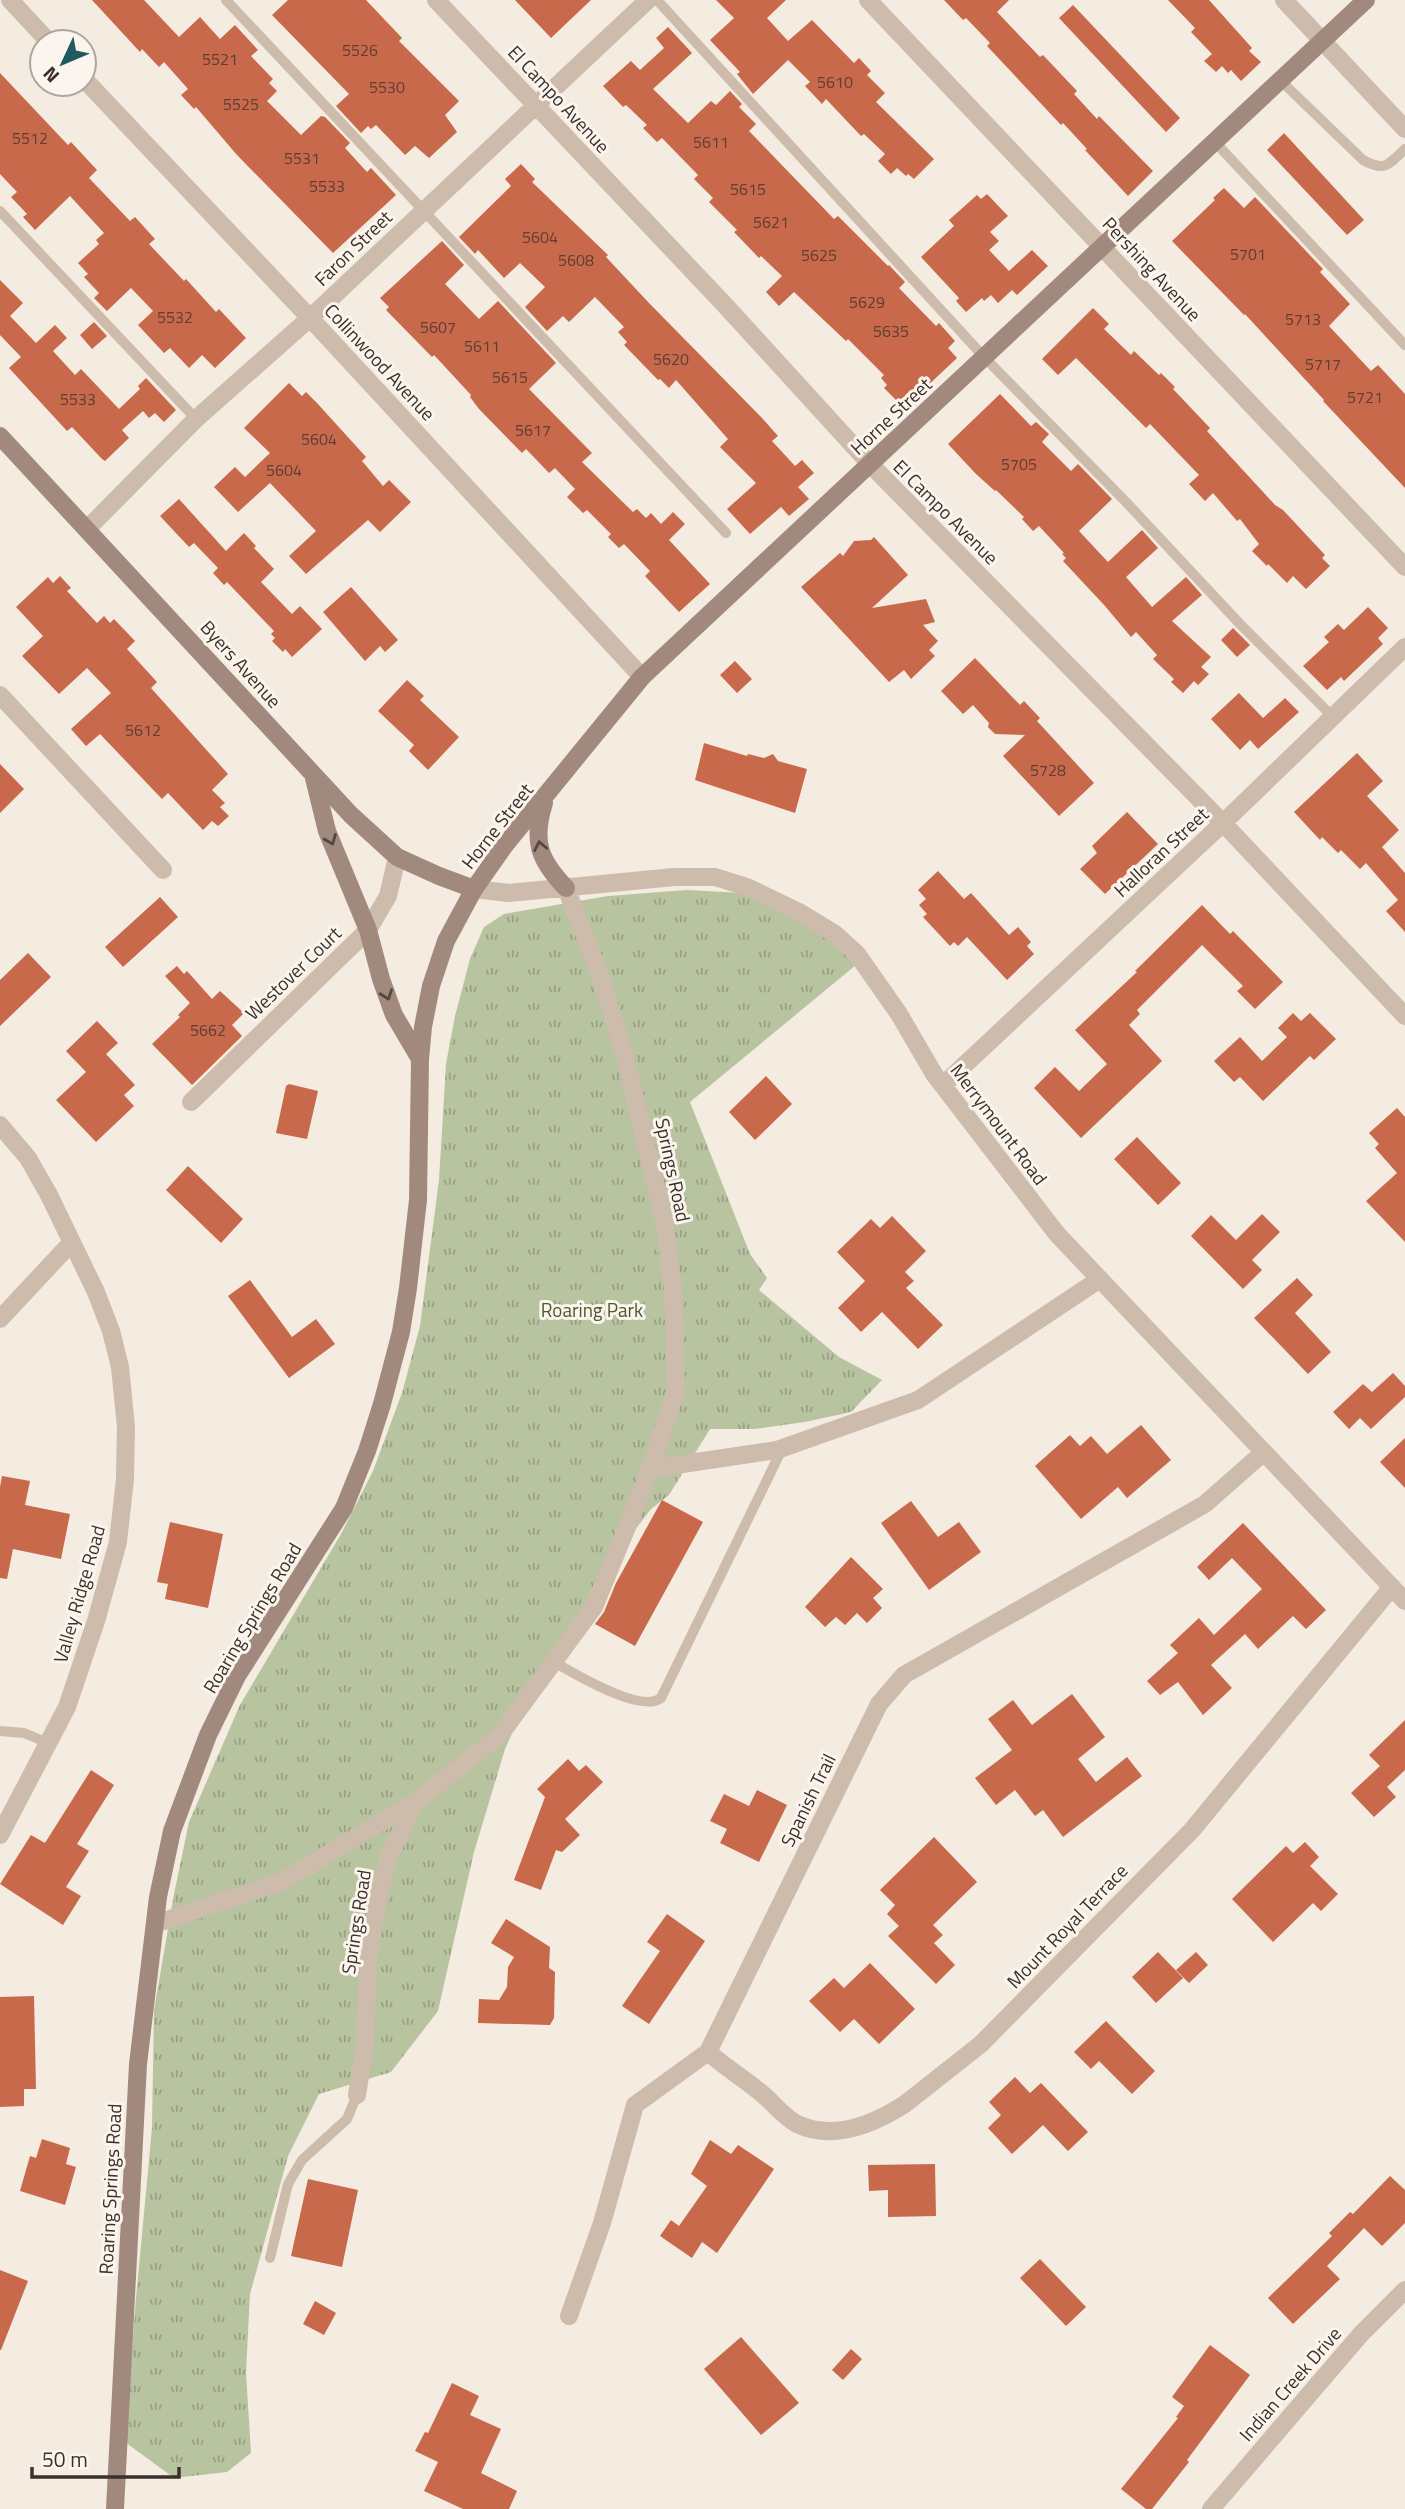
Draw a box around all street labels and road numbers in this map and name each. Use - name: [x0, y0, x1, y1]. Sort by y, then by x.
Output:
- street label: El Campo Avenue: [502, 38, 617, 159]
- street label: Faron Street: [307, 203, 398, 292]
- street label: Pershing Avenue: [1096, 210, 1209, 328]
- street label: Collinwood Avenue: [318, 296, 443, 427]
- street label: Horne Street: [843, 370, 938, 461]
- street label: El Campo Avenue: [887, 452, 1006, 571]
- street label: Byers Avenue: [194, 613, 289, 714]
- street label: Horne Street: [454, 776, 540, 875]
- street label: Halloran Street: [1107, 800, 1215, 903]
- street label: Westover Court: [238, 919, 348, 1026]
- street label: Merrymount Road: [944, 1057, 1055, 1191]
- street label: Springs Road: [648, 1115, 699, 1224]
- street label: Valley Ridge Road: [45, 1522, 112, 1666]
- street label: Roaring Springs Road: [195, 1537, 308, 1699]
- street label: Spanish Trail: [773, 1748, 843, 1851]
- street label: Mount Royal Terrace: [999, 1857, 1134, 1995]
- street label: Springs Road: [333, 1868, 378, 1976]
- street label: Roaring Springs Road: [91, 2103, 128, 2275]
- street label: Indian Creek Drive: [1232, 2320, 1348, 2447]

